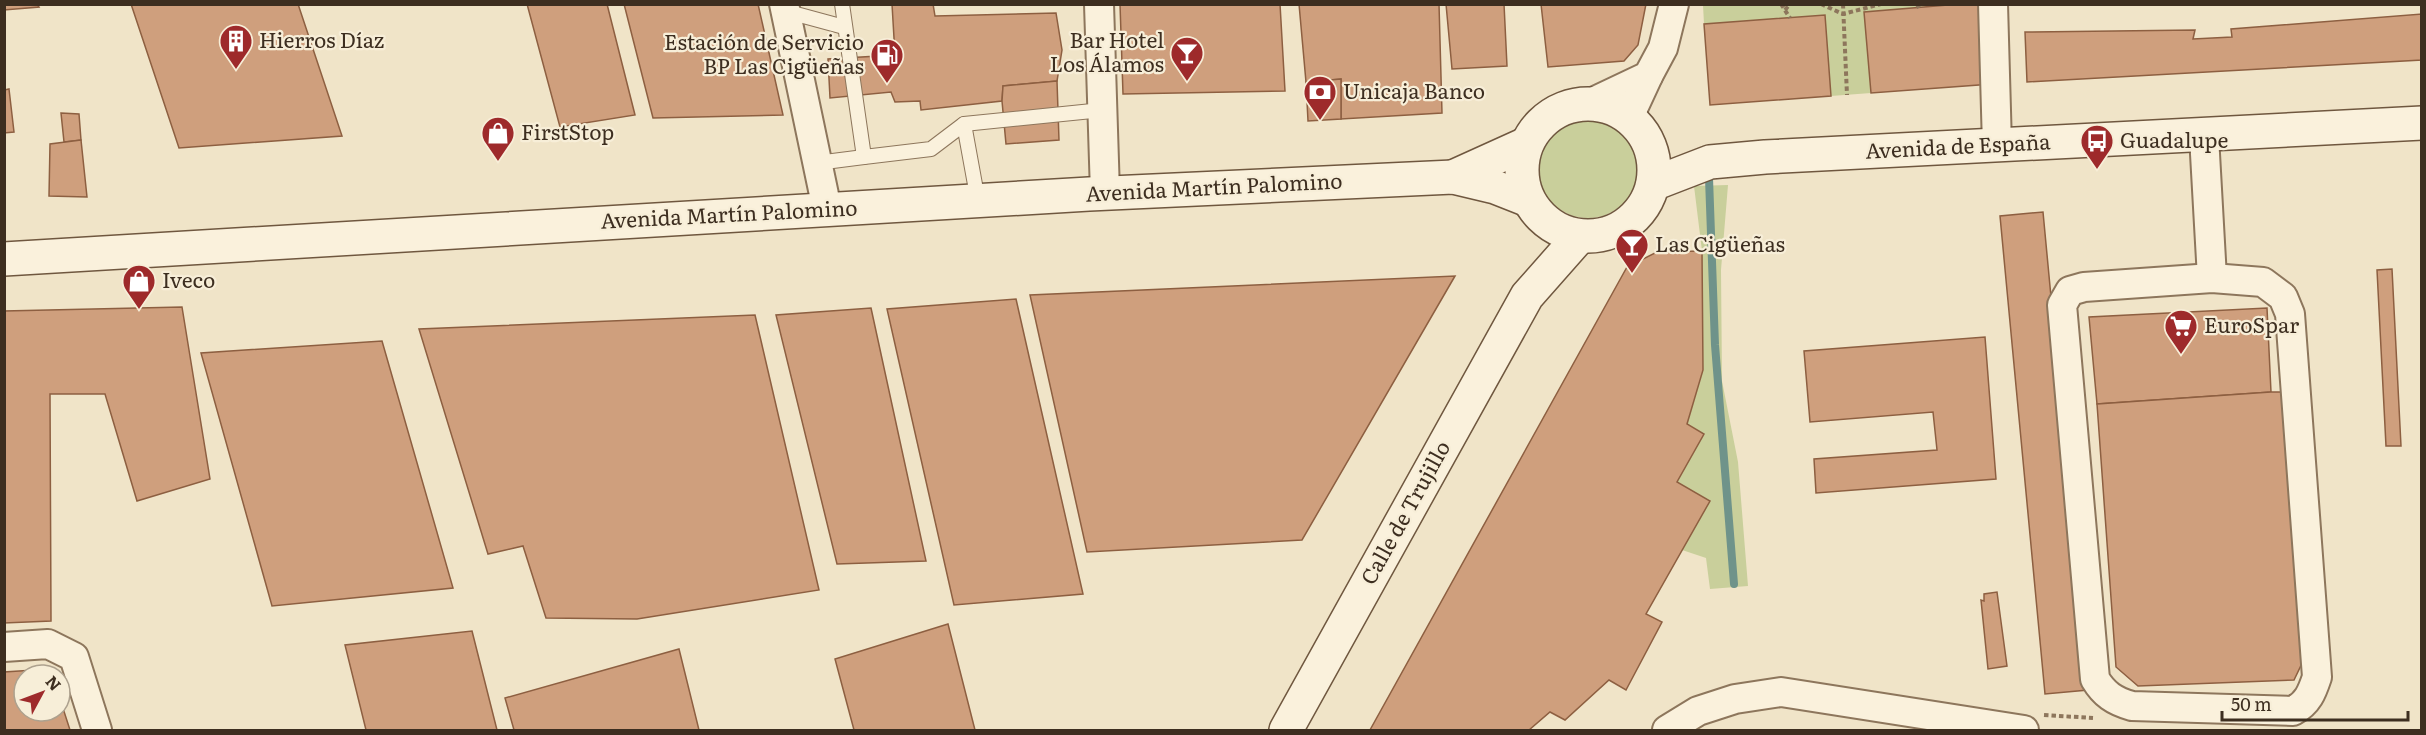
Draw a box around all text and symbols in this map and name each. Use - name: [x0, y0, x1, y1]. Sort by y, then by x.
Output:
- building icon: Hierros Díaz: [218, 23, 254, 70]
- place label: Hierros Díaz: [259, 23, 384, 54]
- place label: Bar Hotel Los Álamos: [1050, 23, 1164, 78]
- place label: Estación de Servicio BP Las Cigüeñas: [664, 25, 864, 80]
- bar icon: Bar Hotel Los Álamos: [1169, 35, 1205, 82]
- fuel station icon: Estación de Servicio BP Las Cigüeñas: [869, 37, 905, 84]
- bank icon: Unicaja Banco: [1302, 74, 1338, 121]
- place label: Unicaja Banco: [1343, 74, 1485, 105]
- shop icon: FirstStop: [480, 115, 516, 162]
- place label: FirstStop: [521, 115, 614, 146]
- bus stop icon: Guadalupe: [2079, 123, 2115, 170]
- place label: Guadalupe: [2120, 123, 2228, 154]
- street label: Avenida de España: [1865, 124, 2052, 165]
- street label: Avenida Martín Palomino: [1085, 163, 1343, 208]
- street label: Avenida Martín Palomino: [600, 190, 858, 235]
- bar icon: Las Cigüeñas: [1614, 227, 1650, 274]
- place label: Las Cigüeñas: [1655, 227, 1785, 258]
- shop icon: Iveco: [121, 263, 157, 310]
- place label: Iveco: [162, 263, 215, 294]
- supermarket icon: EuroSpar: [2163, 308, 2199, 355]
- place label: EuroSpar: [2204, 308, 2299, 339]
- street label: Calle de Trujillo: [1351, 434, 1456, 589]
- north arrow: [12, 663, 72, 723]
- text: N: [41, 670, 68, 695]
- scale bar: [2222, 684, 2408, 722]
- text: 50 m: [2231, 690, 2272, 717]

